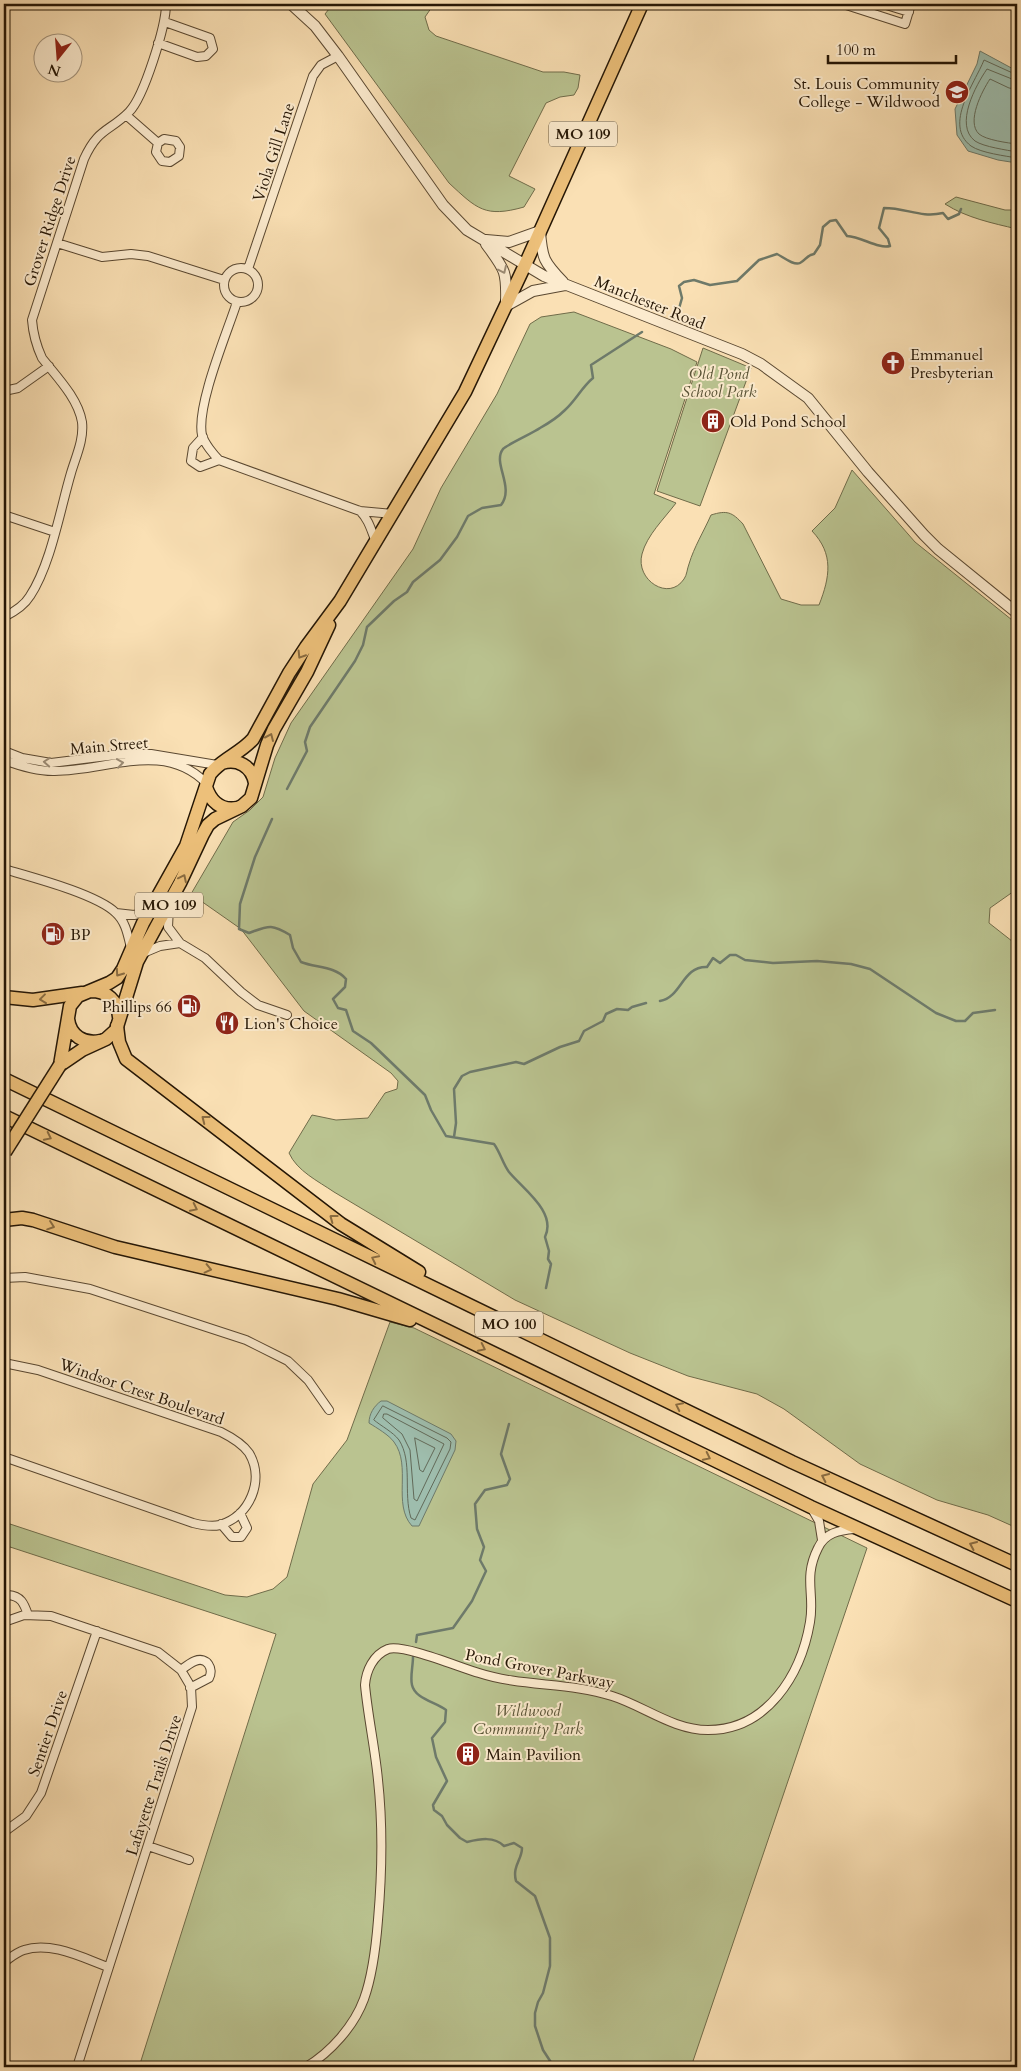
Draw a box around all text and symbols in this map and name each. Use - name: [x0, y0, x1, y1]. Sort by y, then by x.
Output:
- north arrow: [32, 32, 82, 82]
- scale bar: [828, 32, 956, 64]
- text: 100 m: [836, 40, 876, 60]
- text: N: [46, 59, 63, 81]
- place label: St. Louis Community College - Wildwood: [793, 73, 941, 113]
- school or university icon: St. Louis Community College - Wildwood: [944, 79, 970, 105]
- street label: Viola Gill Lane: [248, 100, 300, 205]
- road number: MO 109: [549, 122, 617, 146]
- street label: Grover Ridge Drive: [18, 153, 81, 289]
- one-way arrow: [496, 265, 506, 274]
- street label: Manchester Road: [591, 271, 709, 335]
- place label: Emmanuel Presbyterian: [910, 344, 994, 384]
- church icon: Emmanuel Presbyterian: [880, 350, 906, 376]
- park label: Old Pond School Park: [682, 363, 756, 403]
- building icon: Old Pond School: [700, 408, 726, 434]
- place label: Old Pond School: [730, 411, 846, 433]
- one-way arrow: [298, 649, 307, 658]
- street label: Main Street: [69, 732, 149, 760]
- one-way arrow: [264, 733, 275, 742]
- one-way arrow: [43, 756, 51, 767]
- one-way arrow: [117, 758, 125, 769]
- one-way arrow: [177, 874, 187, 883]
- road number: MO 109: [135, 892, 203, 918]
- fuel station icon: BP: [40, 921, 66, 947]
- place label: BP: [70, 924, 90, 946]
- one-way arrow: [116, 967, 125, 976]
- one-way arrow: [39, 993, 47, 1004]
- fuel station icon: Phillips 66: [176, 993, 202, 1019]
- place label: Phillips 66: [102, 996, 172, 1018]
- restaurant icon: Lion's Choice: [214, 1010, 240, 1036]
- place label: Lion's Choice: [244, 1013, 338, 1035]
- one-way arrow: [202, 1116, 211, 1124]
- one-way arrow: [43, 1131, 52, 1141]
- one-way arrow: [189, 1202, 198, 1212]
- one-way arrow: [330, 1216, 339, 1224]
- one-way arrow: [46, 1221, 55, 1231]
- one-way arrow: [371, 1255, 380, 1265]
- one-way arrow: [203, 1263, 212, 1274]
- road number: MO 100: [475, 1312, 543, 1336]
- one-way arrow: [477, 1341, 486, 1352]
- street label: Windsor Crest Boulevard: [55, 1353, 227, 1431]
- one-way arrow: [675, 1402, 684, 1412]
- one-way arrow: [702, 1450, 711, 1461]
- one-way arrow: [821, 1473, 830, 1483]
- one-way arrow: [969, 1541, 978, 1552]
- street label: Pond Grover Parkway: [463, 1644, 617, 1694]
- street label: Sentier Drive: [23, 1687, 73, 1779]
- park label: Wildwood Community Park: [473, 1700, 583, 1740]
- street label: Lafayette Trails Drive: [121, 1712, 187, 1859]
- building icon: Main Pavilion: [455, 1741, 481, 1767]
- place label: Main Pavilion: [486, 1744, 581, 1766]

